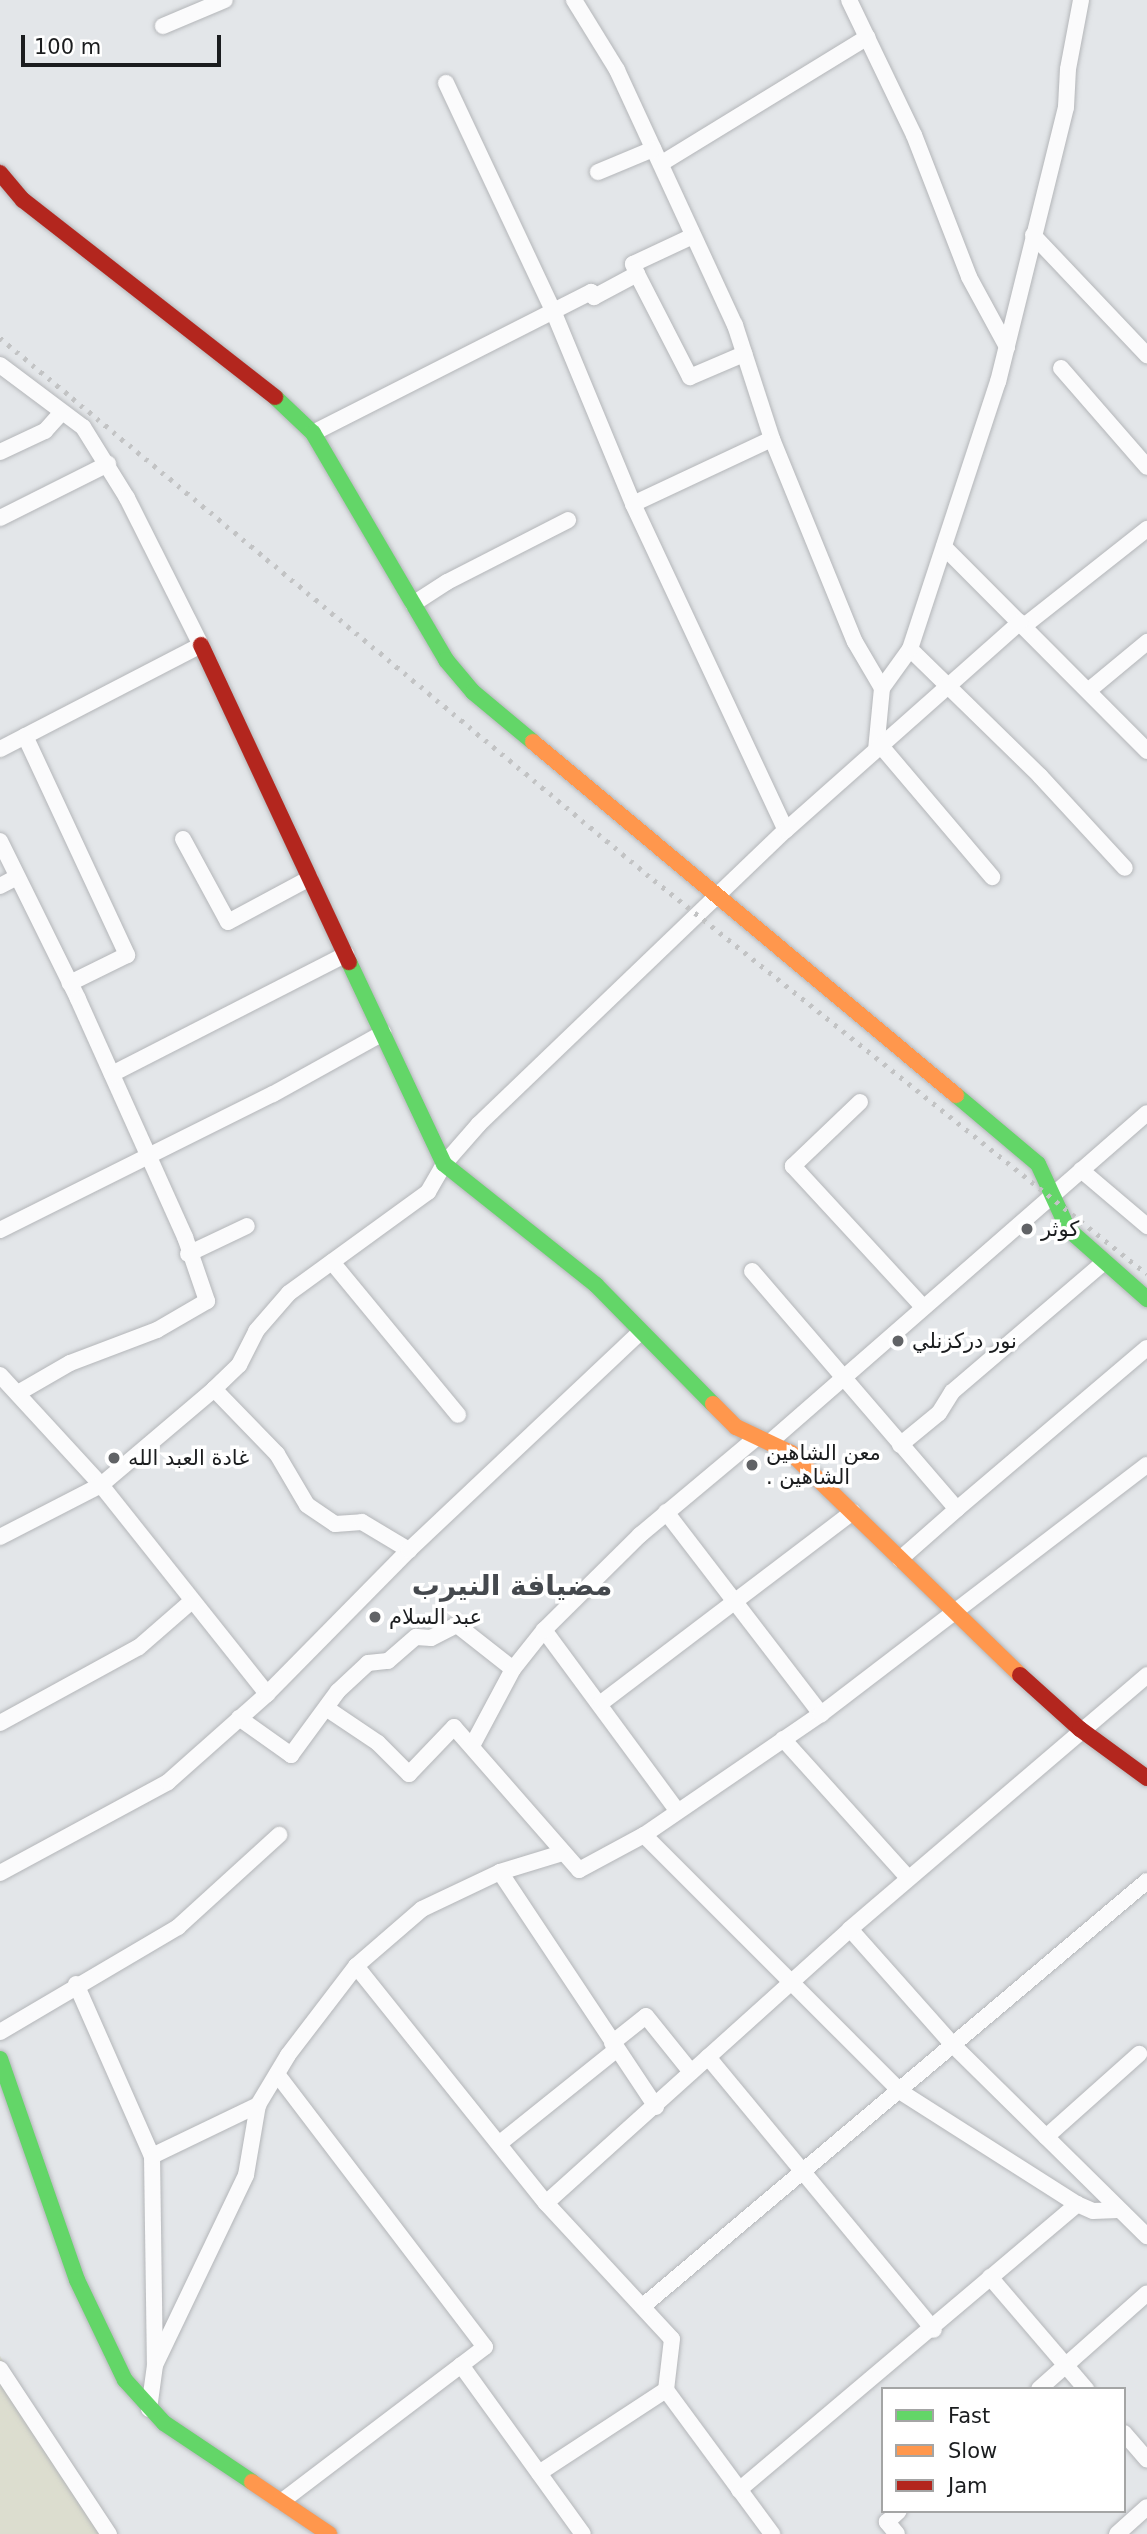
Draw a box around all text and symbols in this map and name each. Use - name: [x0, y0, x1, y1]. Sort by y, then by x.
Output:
- scale bar: [24, 21, 224, 65]
- text: 100 m: [34, 35, 101, 59]
- place label: كوثر: [1041, 1216, 1079, 1242]
- marker: كوثر: [1019, 1221, 1035, 1237]
- place label: نور دركزنلي: [912, 1328, 1017, 1354]
- marker: نور دركزنلي: [890, 1333, 906, 1349]
- place label: معن الشاهين . الشاهين: [766, 1440, 881, 1490]
- place label: غادة العبد الله: [128, 1445, 249, 1471]
- marker: غادة العبد الله: [106, 1450, 122, 1466]
- marker: معن الشاهين . الشاهين: [744, 1457, 760, 1473]
- district label: مضيافة النيرب: [412, 1569, 612, 1603]
- place label: عبد السلام: [389, 1604, 482, 1630]
- marker: عبد السلام: [367, 1609, 383, 1625]
- legend: [881, 2387, 1126, 2513]
- text: Fast: [948, 2404, 990, 2428]
- text: Slow: [948, 2439, 997, 2463]
- text: Jam: [948, 2474, 988, 2498]

